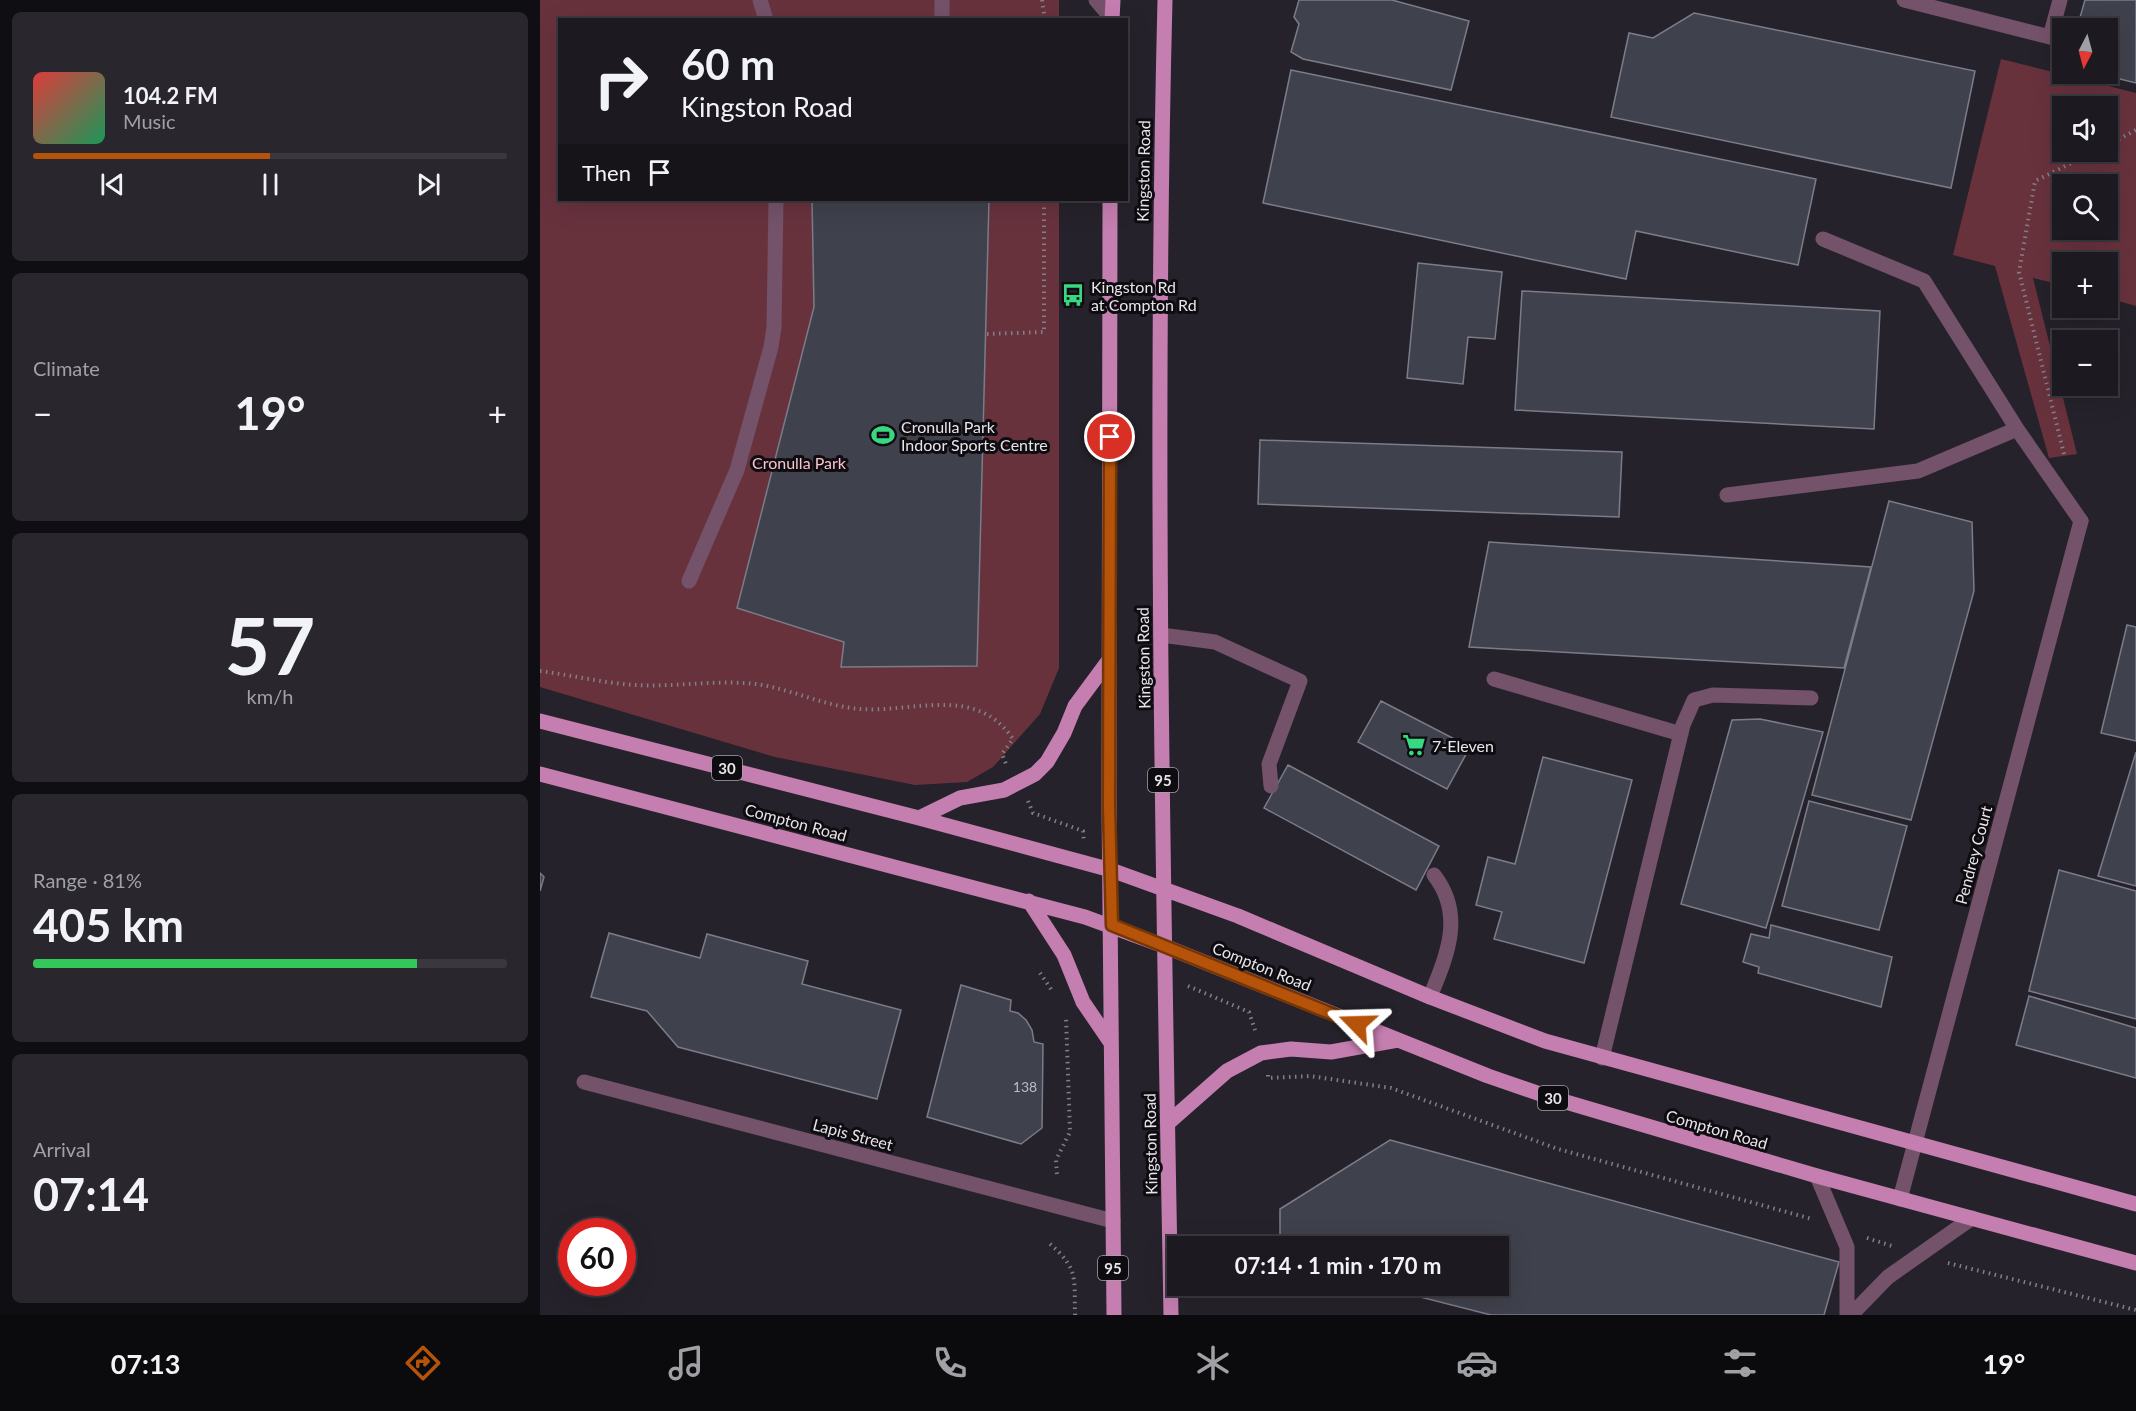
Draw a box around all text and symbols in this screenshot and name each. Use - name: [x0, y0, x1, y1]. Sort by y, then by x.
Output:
- north arrow: [2052, 18, 2118, 84]
- map controls: [2052, 18, 2118, 396]
- text: 60 m: [681, 39, 775, 89]
- icon: right: [582, 42, 660, 120]
- text: 104.2 FM: [123, 82, 218, 109]
- text: Kingston Road: [681, 90, 853, 123]
- button: sound: [2052, 96, 2118, 162]
- text: Music: [123, 109, 176, 133]
- street label: Kingston Road: [1133, 120, 1153, 222]
- icon: arrive: [643, 156, 676, 189]
- text: Then: [582, 159, 631, 186]
- icon: previous: [96, 168, 129, 201]
- icon: pause: [254, 168, 287, 201]
- icon: next: [412, 168, 445, 201]
- button: search: [2052, 174, 2118, 240]
- button: +: [2052, 252, 2118, 318]
- place label: Kingston Rd at Compton Rd: [1091, 277, 1197, 314]
- bus stop icon: Kingston Rd at Compton Rd: [1060, 282, 1086, 308]
- button: −: [2052, 330, 2118, 396]
- text: Climate: [33, 356, 100, 380]
- text: 19°: [235, 386, 305, 440]
- text: −: [33, 393, 52, 433]
- text: +: [488, 393, 507, 433]
- pin: [1084, 411, 1135, 462]
- place label: Cronulla Park Indoor Sports Centre: [901, 417, 1048, 454]
- icon: arrive: [1093, 420, 1126, 453]
- sports icon: Cronulla Park Indoor Sports Centre: [870, 422, 896, 448]
- park label: Cronulla Park: [752, 453, 847, 472]
- text: 57: [225, 598, 315, 692]
- street label: Kingston Road: [1133, 607, 1153, 709]
- text: km/h: [247, 684, 293, 708]
- supermarket icon: 7-Eleven: [1401, 732, 1427, 758]
- place label: 7-Eleven: [1432, 736, 1494, 755]
- road number: 30: [712, 756, 742, 780]
- road number: 95: [1148, 768, 1178, 792]
- street label: Compton Road: [743, 799, 849, 845]
- street label: Pendrey Court: [1951, 803, 1995, 906]
- text: Range · 81%: [33, 868, 142, 892]
- text: 405 km: [33, 898, 184, 952]
- street label: Compton Road: [1210, 938, 1314, 994]
- position arrow: [1325, 992, 1389, 1056]
- house number: 138: [1013, 1078, 1037, 1095]
- road number: 30: [1538, 1086, 1568, 1110]
- street label: Kingston Road: [1140, 1093, 1160, 1195]
- street label: Compton Road: [1664, 1105, 1770, 1153]
- street label: Lapis Street: [811, 1114, 895, 1154]
- text: Arrival: [33, 1137, 91, 1161]
- text: 07:14: [33, 1167, 149, 1221]
- speed limit sign: 60: [558, 1218, 636, 1296]
- text: 07:14 · 1 min · 170 m: [1235, 1252, 1441, 1279]
- road number: 95: [1098, 1256, 1128, 1280]
- icon: directions: [402, 1342, 444, 1384]
- icon: music: [665, 1342, 707, 1384]
- icon: phone: [929, 1342, 971, 1384]
- icon: climate: [1192, 1342, 1234, 1384]
- icon: car: [1456, 1342, 1498, 1384]
- icon: filters: [1719, 1342, 1761, 1384]
- text: 07:13: [111, 1347, 180, 1380]
- text: 19°: [1983, 1347, 2025, 1380]

